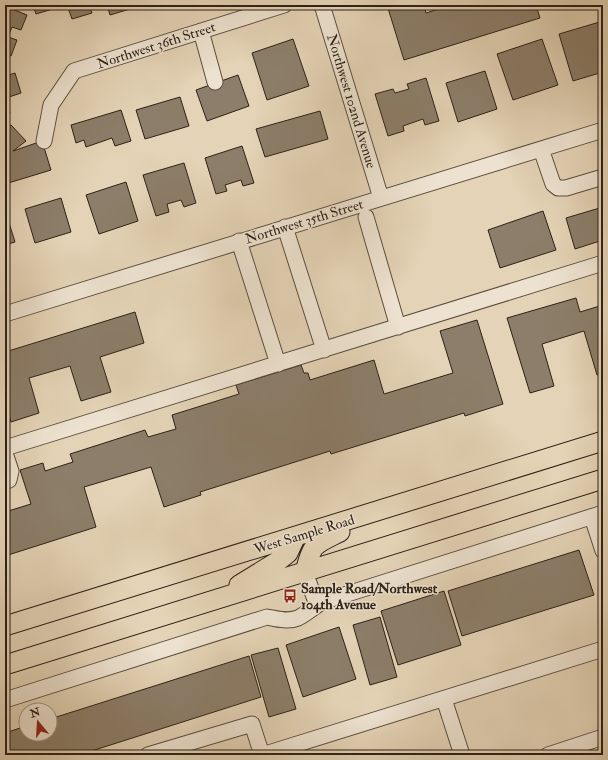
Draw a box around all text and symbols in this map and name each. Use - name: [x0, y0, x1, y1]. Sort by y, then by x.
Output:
- street label: Northwest 36th Street: [95, 18, 218, 73]
- street label: Northwest 102nd Avenue: [323, 32, 380, 170]
- street label: Northwest 35th Street: [243, 195, 366, 248]
- street label: West Sample Road: [251, 511, 357, 559]
- place label: Sample Road/Northwest 104th Avenue: [301, 580, 438, 613]
- bus stop icon: Sample Road/Northwest 104th Avenue: [282, 588, 298, 604]
- north arrow: [18, 702, 58, 742]
- text: N: [27, 705, 43, 721]

